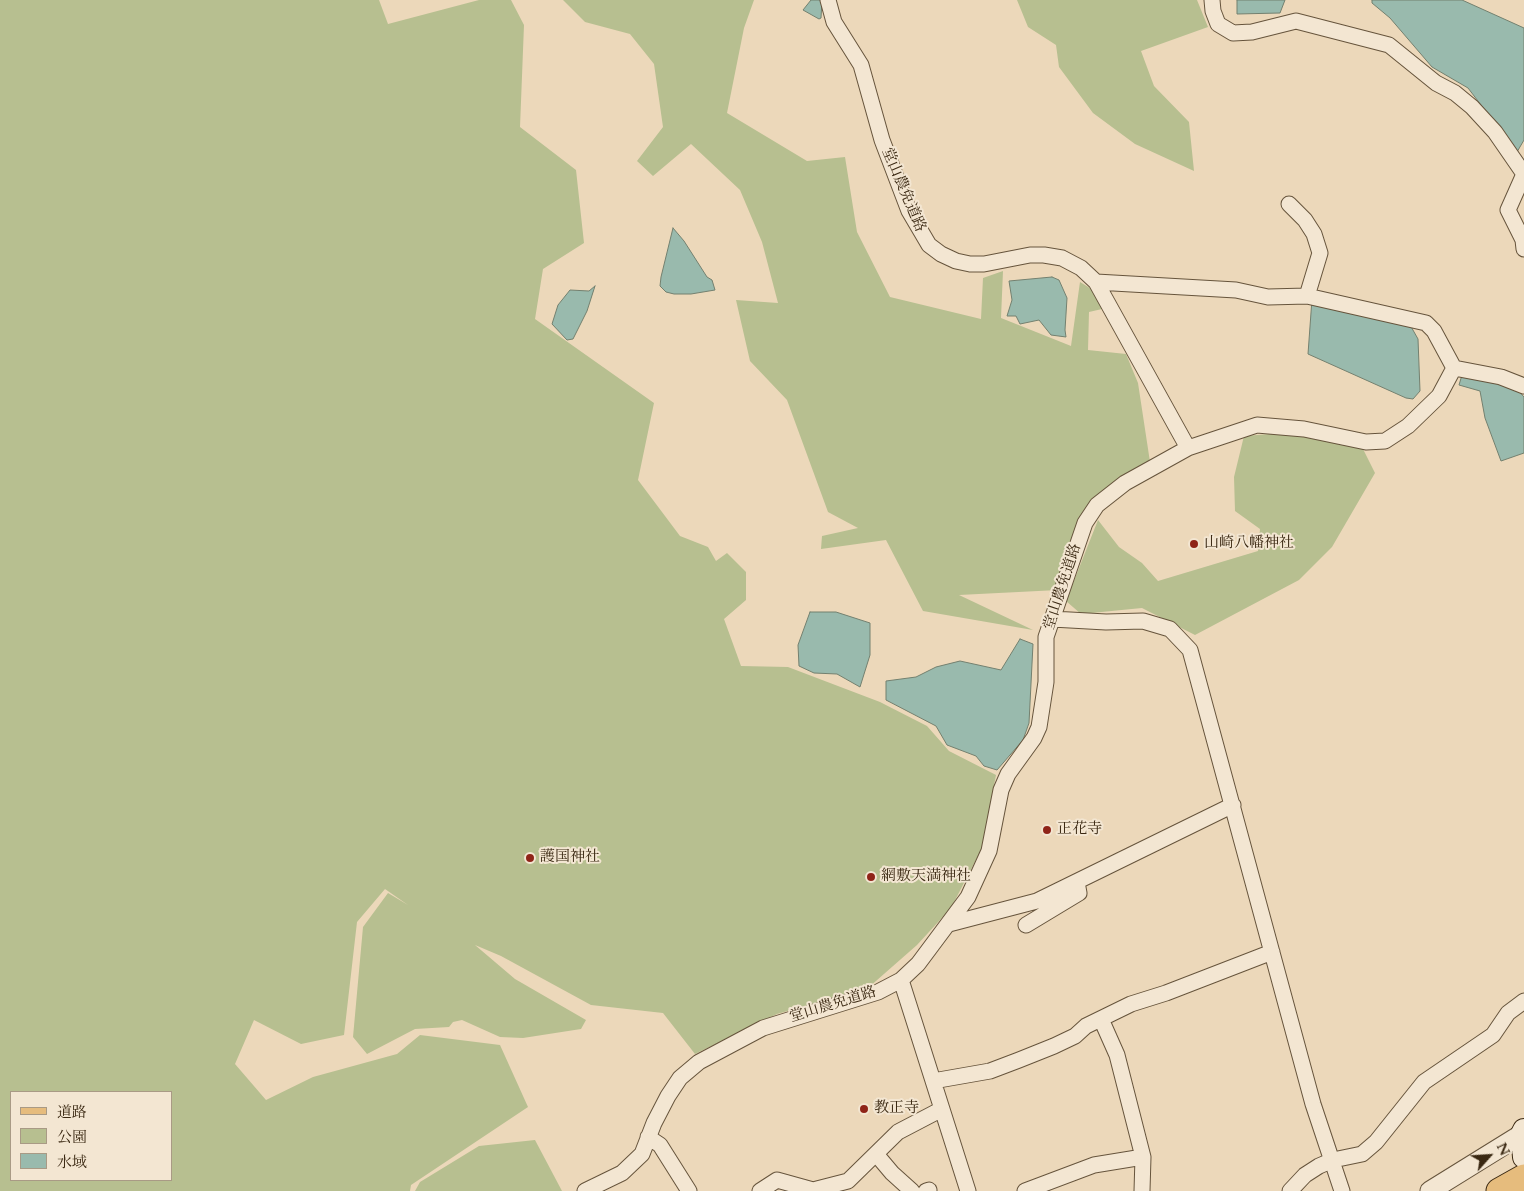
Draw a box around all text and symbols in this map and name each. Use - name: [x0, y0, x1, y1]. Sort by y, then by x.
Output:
- street label: 堂山農免道路: [877, 145, 929, 235]
- place label: 山崎八幡神社: [1204, 535, 1294, 553]
- marker: 山崎八幡神社: [1188, 538, 1200, 550]
- street label: 堂山農免道路: [1041, 541, 1085, 633]
- place label: 正花寺: [1057, 821, 1102, 839]
- marker: 正花寺: [1041, 824, 1053, 836]
- place label: 護国神社: [540, 849, 600, 867]
- marker: 護国神社: [524, 852, 536, 864]
- place label: 網敷天満神社: [881, 868, 971, 886]
- marker: 網敷天満神社: [865, 871, 877, 883]
- street label: 堂山農免道路: [787, 983, 879, 1027]
- legend: [10, 1091, 172, 1181]
- place label: 教正寺: [874, 1100, 919, 1118]
- text: 道路: [57, 1102, 87, 1122]
- marker: 教正寺: [858, 1103, 870, 1115]
- text: 公園: [57, 1127, 87, 1147]
- north arrow: [1464, 1131, 1514, 1181]
- text: N: [1492, 1140, 1514, 1159]
- text: 水域: [57, 1152, 87, 1172]

